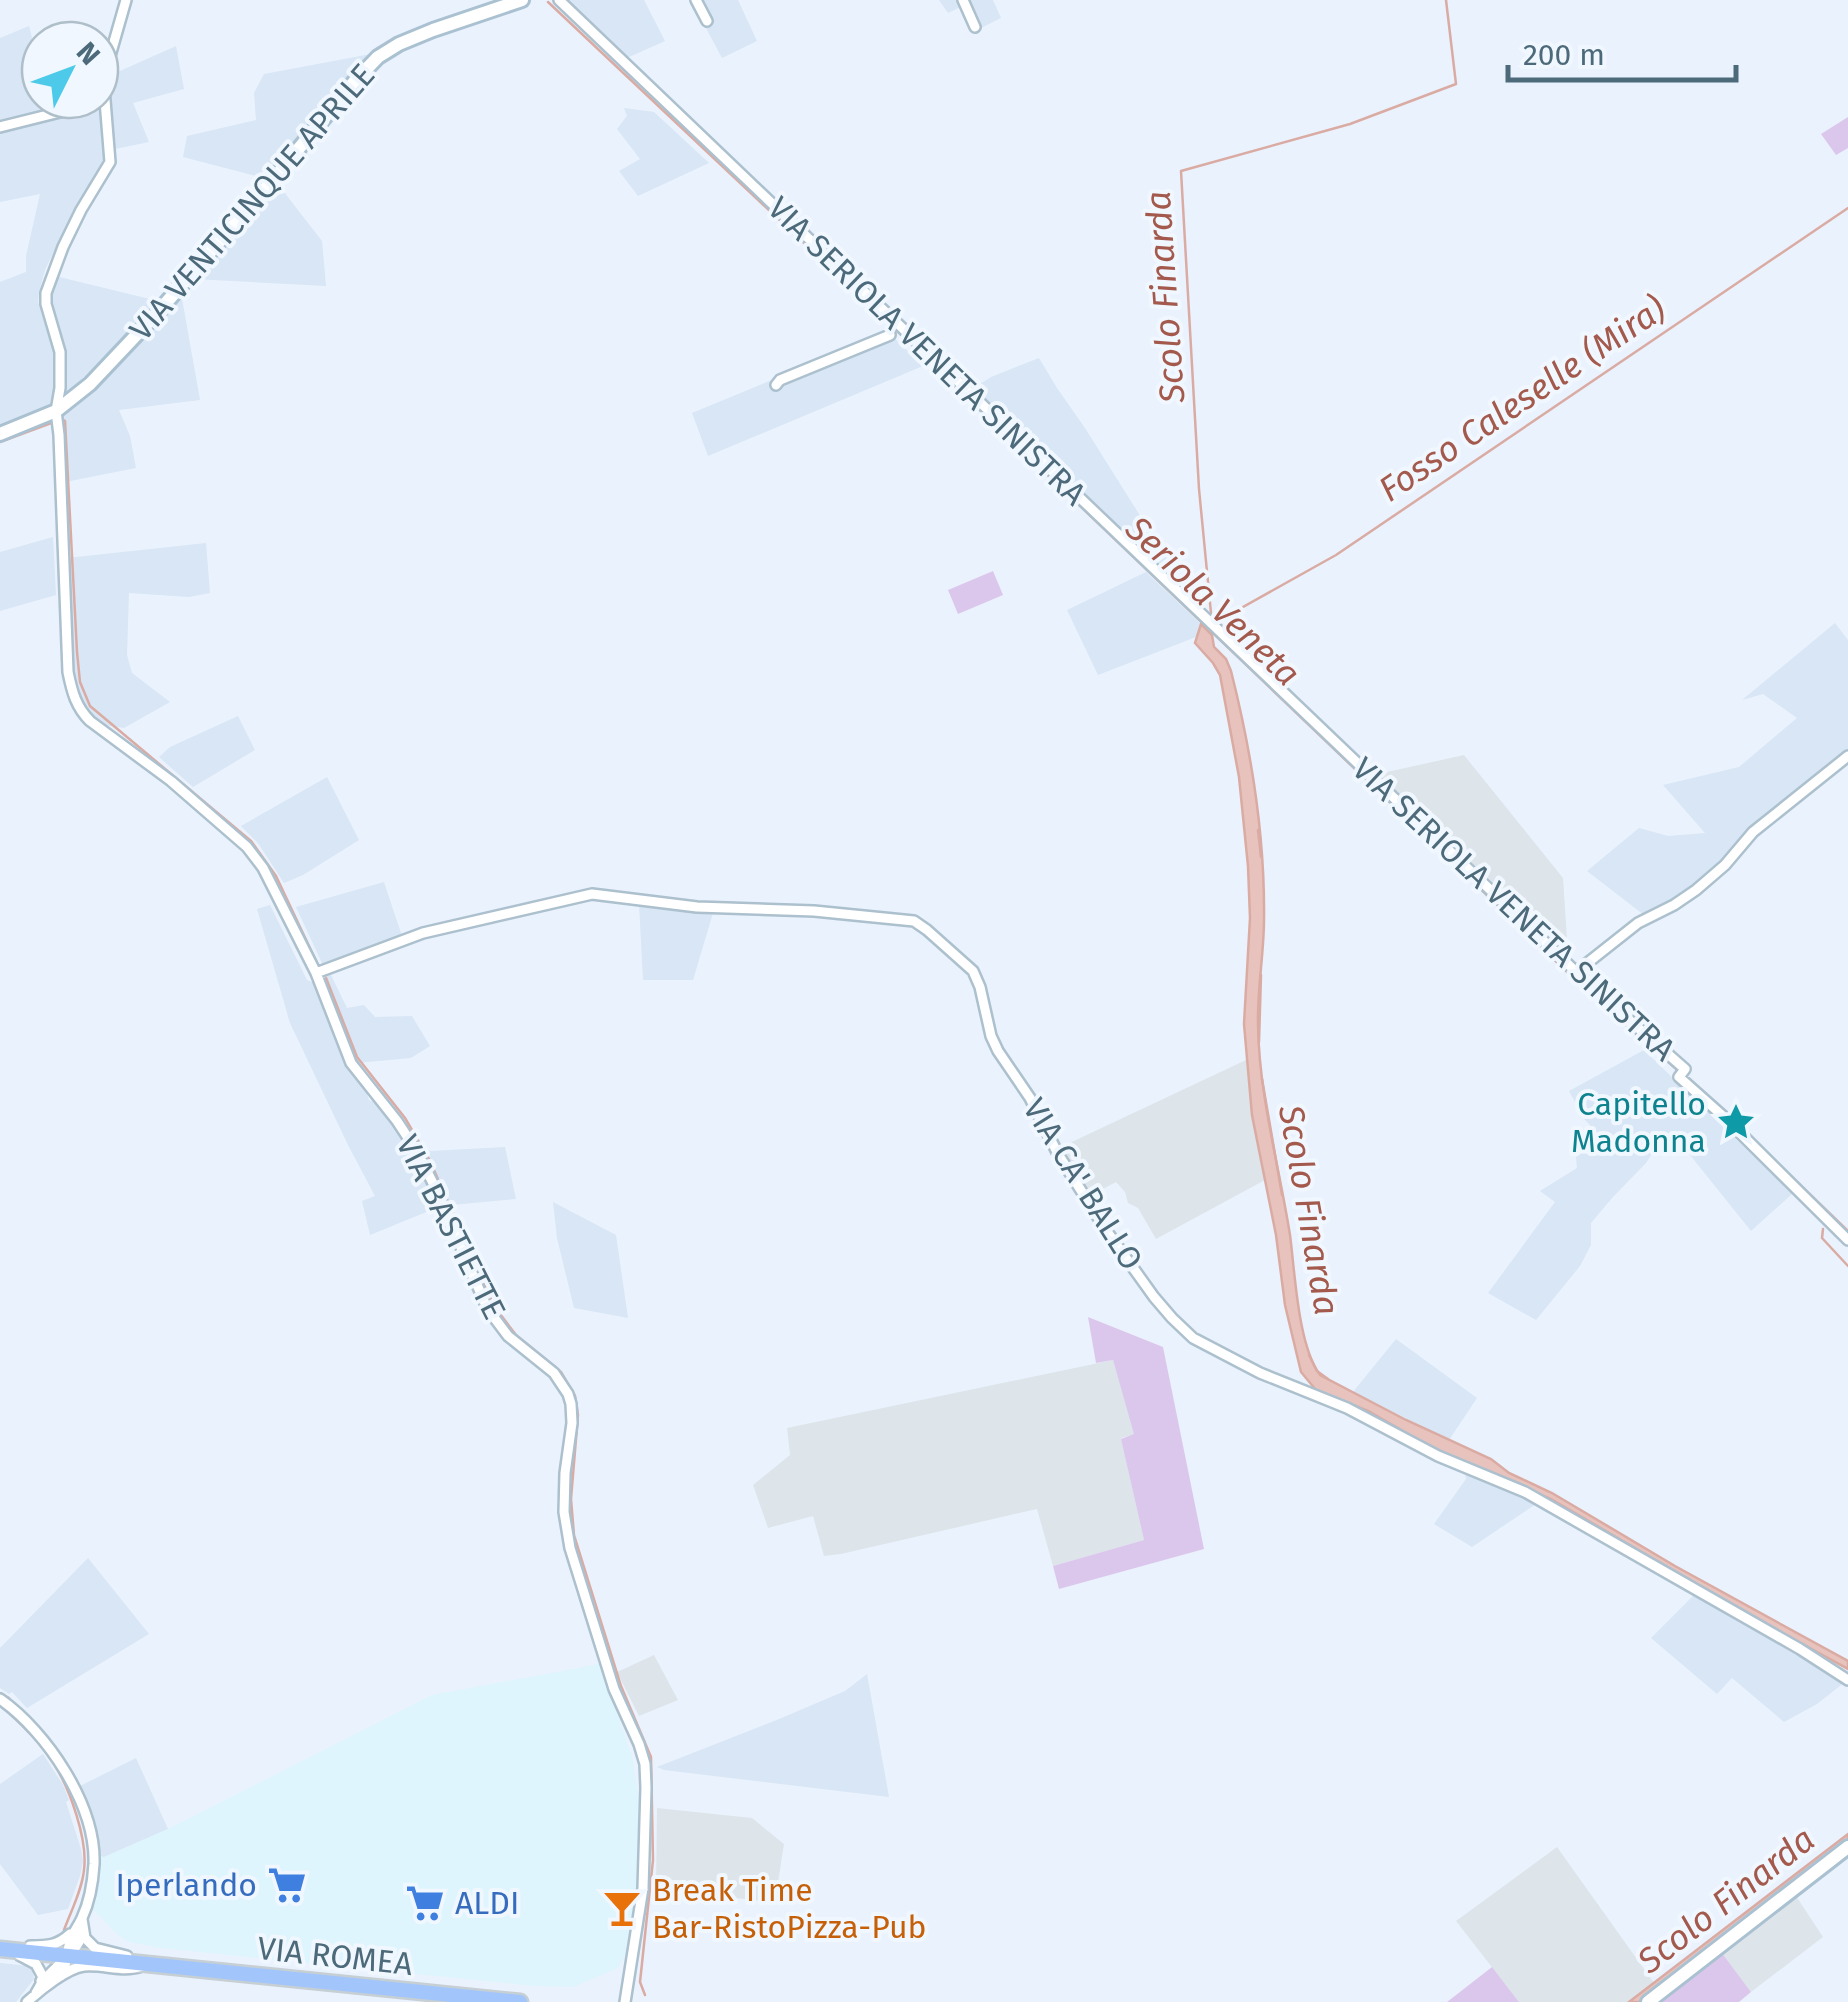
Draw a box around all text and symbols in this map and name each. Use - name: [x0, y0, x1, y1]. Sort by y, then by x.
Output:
- north arrow: [20, 20, 120, 120]
- scale bar: [1508, 20, 1736, 82]
- text: N: [70, 36, 107, 72]
- text: 200 m: [1523, 37, 1605, 73]
- street label: VIA VENTICINQUE APRILE: [122, 56, 382, 348]
- street label: VIA SERIOLA VENETA SINISTRA: [760, 189, 1094, 513]
- water label: Scolo Finarda: [1137, 189, 1193, 406]
- water label: Fosso Caleselle (Mira): [1371, 288, 1673, 510]
- water label: Seriola Veneta: [1117, 507, 1309, 694]
- street label: VIA SERIOLA VENETA SINISTRA: [1345, 749, 1684, 1069]
- place label: Capitello Madonna: [1571, 1085, 1706, 1160]
- street label: VIA CA' BALLO: [1015, 1091, 1151, 1277]
- water label: Scolo Finarda: [1270, 1101, 1348, 1318]
- place icon: Capitello Madonna: [1715, 1101, 1757, 1143]
- street label: VIA BASTIETTE: [388, 1129, 514, 1325]
- water label: Scolo Finarda: [1629, 1818, 1823, 1983]
- supermarket icon: Iperlando: [266, 1864, 308, 1906]
- place label: Iperlando: [116, 1866, 257, 1904]
- place label: Break Time Bar-RistoPizza-Pub: [652, 1871, 927, 1946]
- supermarket icon: ALDI: [404, 1882, 446, 1924]
- place label: ALDI: [455, 1884, 519, 1922]
- bar icon: Break Time Bar-RistoPizza-Pub: [601, 1887, 643, 1929]
- street label: VIA ROMEA: [256, 1929, 415, 1983]

